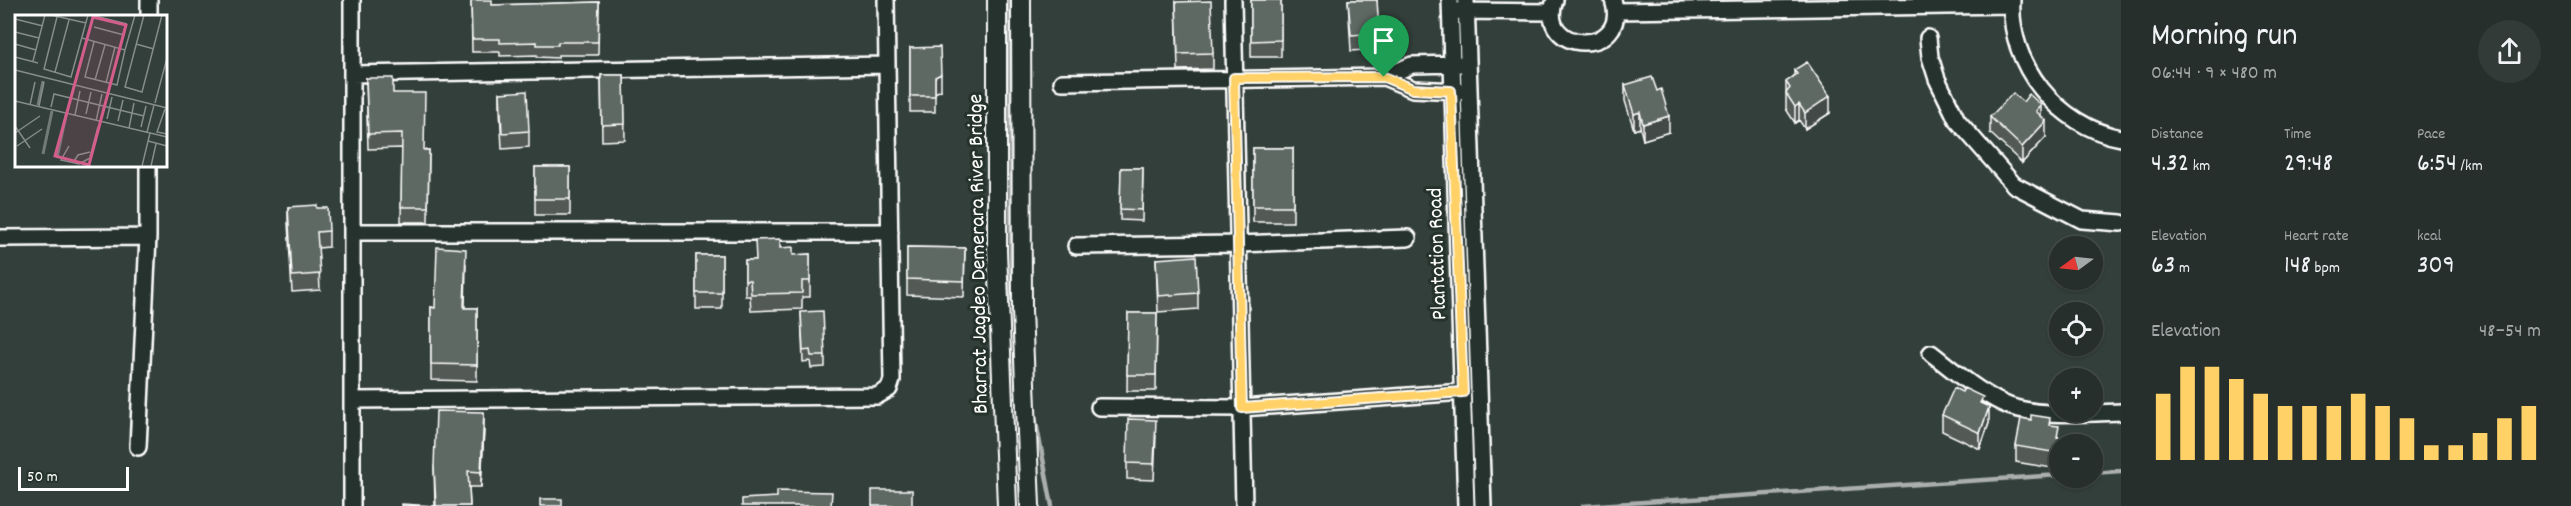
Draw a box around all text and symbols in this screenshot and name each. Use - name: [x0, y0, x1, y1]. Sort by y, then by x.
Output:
- text: Morning run: [2151, 14, 2298, 61]
- inset map: [15, 15, 166, 166]
- pin: [1358, 15, 1409, 77]
- button: share: [2478, 20, 2541, 83]
- icon: arrive: [1367, 24, 1400, 57]
- text: 06:44 · 9 × 480 m: [2151, 60, 2277, 88]
- street label: Bharrat Jagdeo Demerara River Bridge: [961, 94, 998, 414]
- text: Distance: [2151, 123, 2203, 146]
- text: Time: [2284, 123, 2311, 146]
- text: Pace: [2417, 123, 2445, 146]
- text: 4.32: [2151, 146, 2189, 183]
- text: 29:48: [2284, 146, 2333, 183]
- text: 6:54: [2417, 146, 2457, 183]
- text: km: [2189, 155, 2210, 178]
- text: /km: [2457, 155, 2483, 178]
- street label: Plantation Road: [1421, 187, 1456, 321]
- text: Elevation: [2151, 225, 2207, 248]
- text: Heart rate: [2284, 225, 2349, 248]
- text: kcal: [2417, 225, 2441, 248]
- north arrow: [2049, 236, 2103, 290]
- map controls: [2049, 236, 2103, 488]
- text: 63: [2151, 248, 2175, 285]
- text: 148: [2284, 248, 2311, 285]
- text: 309: [2417, 248, 2455, 285]
- text: m: [2175, 257, 2190, 280]
- text: bpm: [2311, 257, 2340, 280]
- button: locate: [2049, 302, 2103, 356]
- text: Elevation: [2151, 318, 2221, 346]
- text: 48–54 m: [2479, 318, 2541, 346]
- button: +: [2049, 368, 2103, 422]
- button: −: [2049, 434, 2103, 488]
- scale bar: [18, 464, 129, 492]
- text: 50 m: [27, 466, 58, 489]

